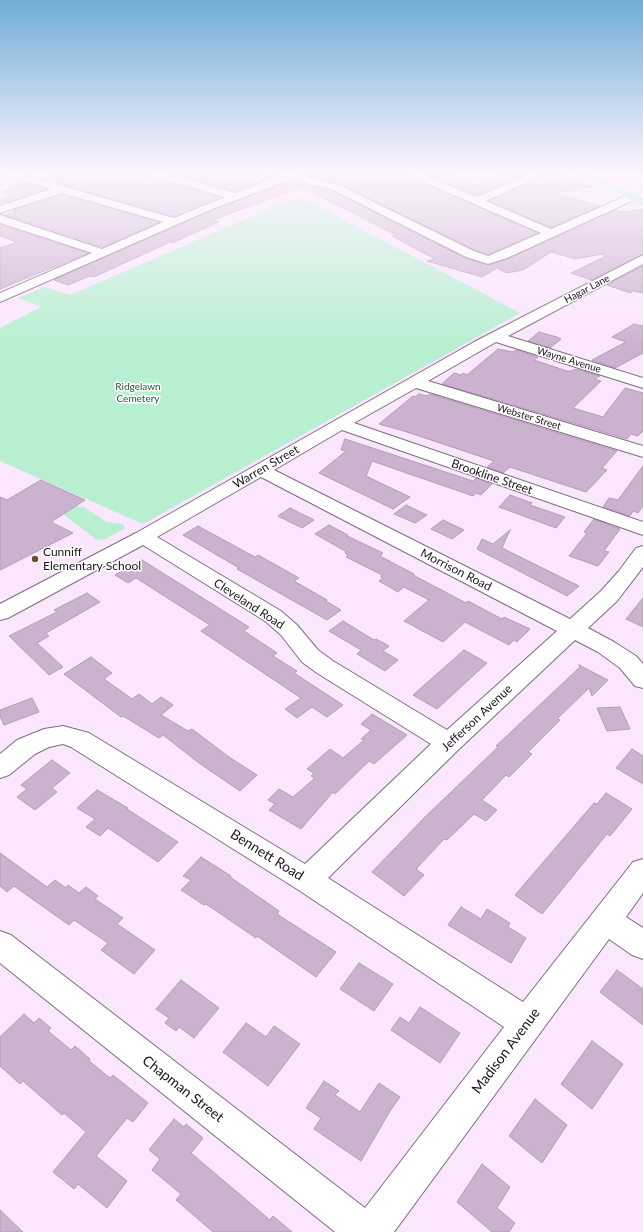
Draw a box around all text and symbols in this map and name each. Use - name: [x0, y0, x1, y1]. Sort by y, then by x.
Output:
- street label: Hagar Lane: [562, 272, 612, 306]
- street label: Wayne Avenue: [536, 345, 602, 375]
- park label: Ridgelawn Cemetery: [115, 381, 161, 404]
- street label: Webster Street: [496, 402, 562, 432]
- street label: Warren Street: [230, 442, 302, 492]
- street label: Brookline Street: [450, 456, 534, 498]
- place label: Cunniff Elementary School: [43, 545, 141, 573]
- street label: Morrison Road: [418, 546, 494, 594]
- marker: Cunniff Elementary School: [30, 554, 40, 564]
- street label: Cleveland Road: [211, 576, 287, 632]
- street label: Jefferson Avenue: [439, 682, 515, 754]
- street label: Bennett Road: [227, 826, 307, 884]
- street label: Madison Avenue: [468, 1005, 544, 1097]
- street label: Chapman Street: [139, 1052, 227, 1126]

